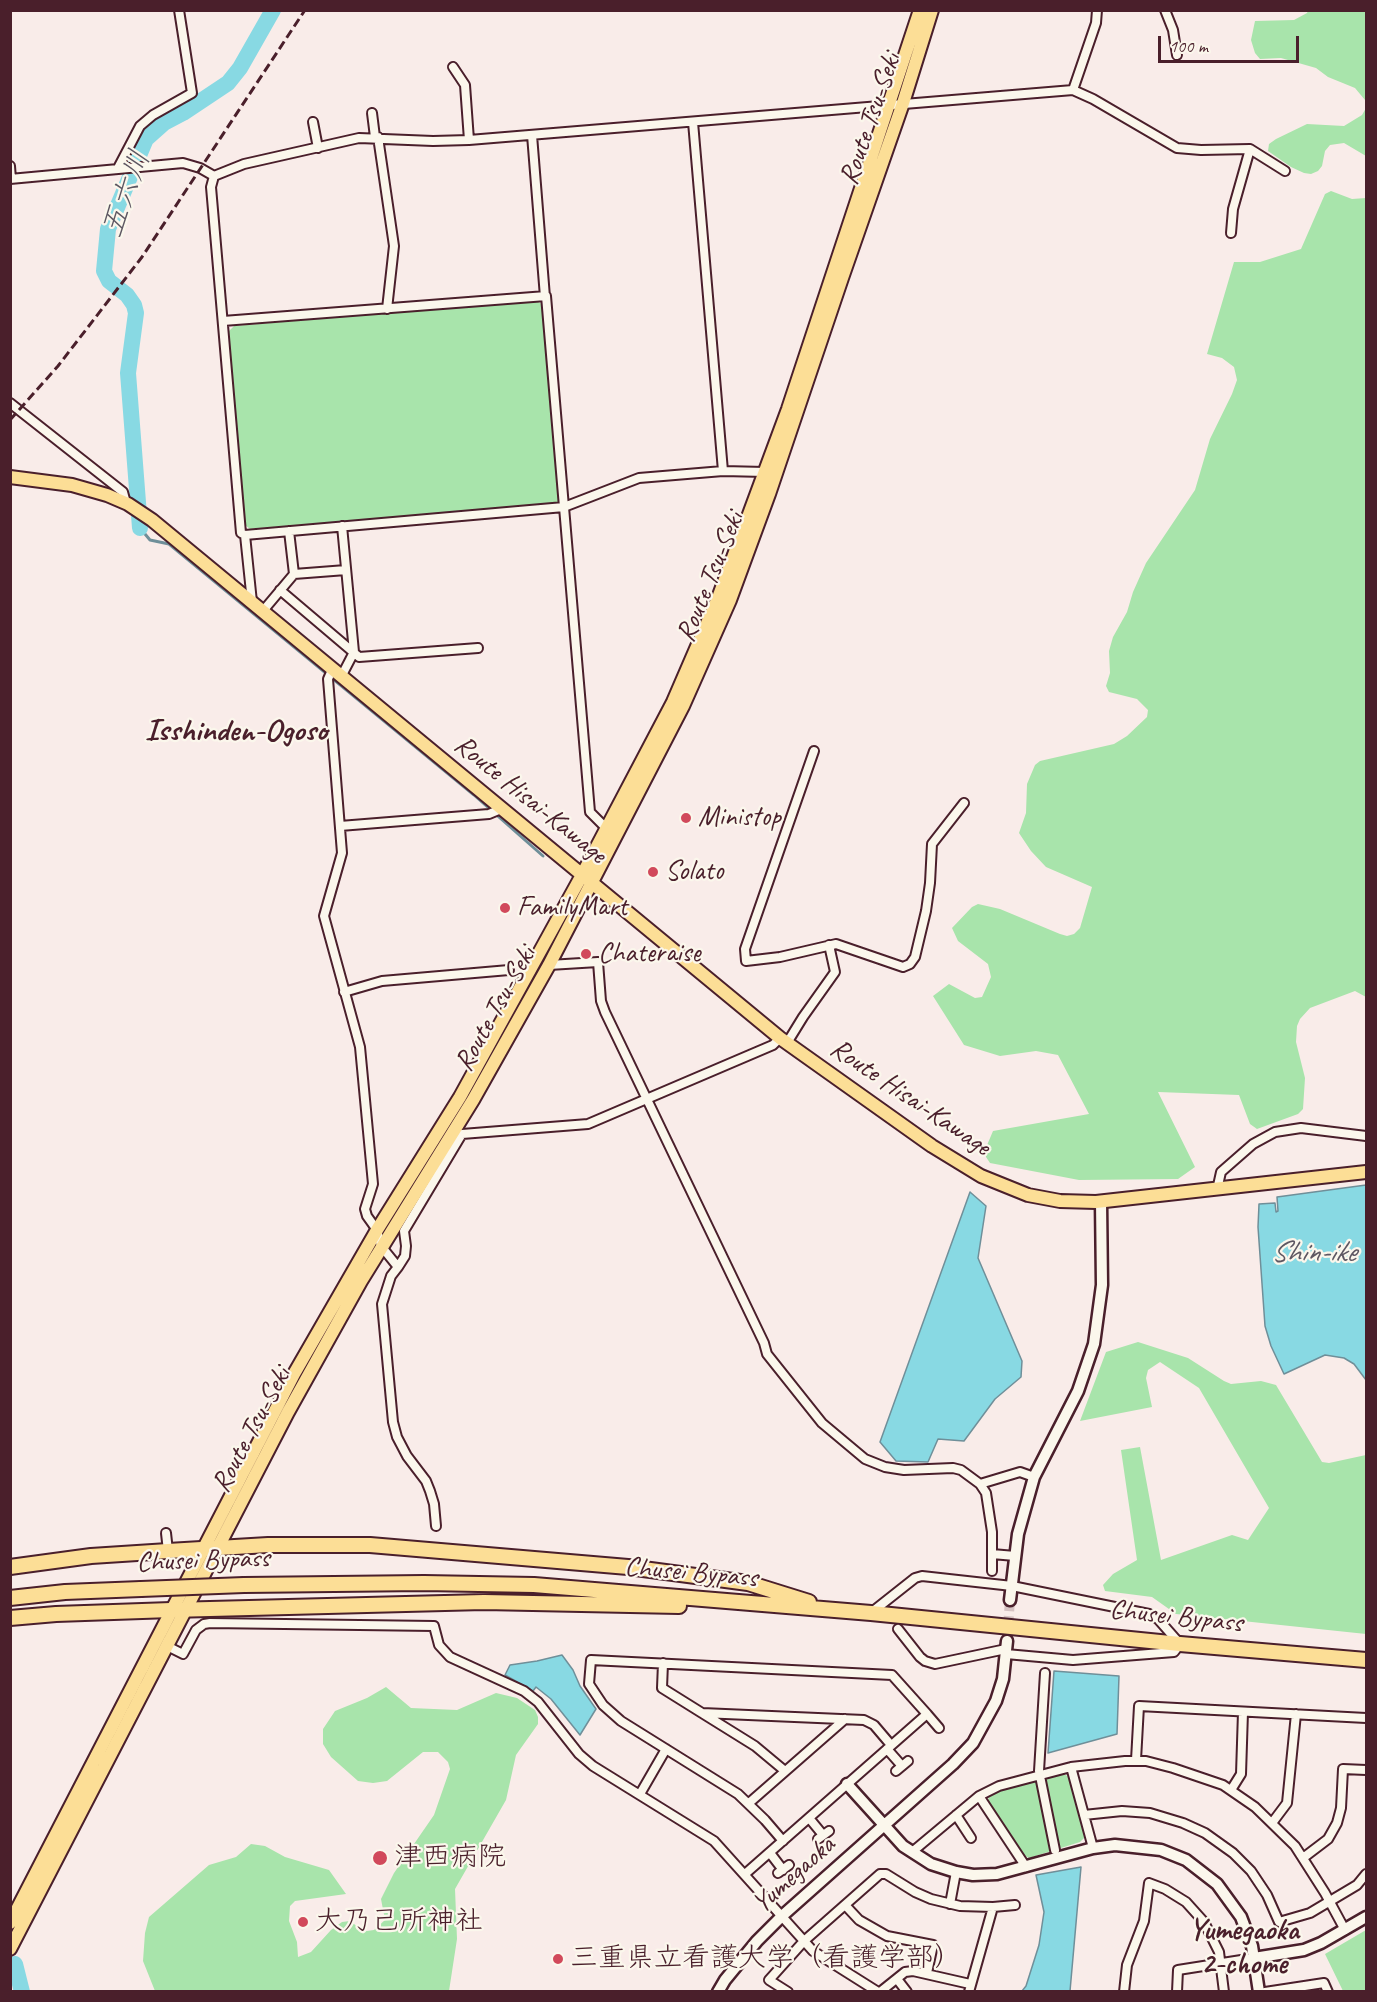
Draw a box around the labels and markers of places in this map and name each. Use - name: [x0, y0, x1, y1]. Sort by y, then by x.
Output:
- place label: Ministop: [698, 801, 781, 835]
- marker: Ministop: [679, 811, 693, 825]
- place label: Solato: [665, 855, 723, 889]
- marker: Solato: [646, 865, 660, 879]
- place label: FamilyMart: [517, 891, 627, 925]
- marker: FamilyMart: [498, 901, 512, 915]
- place label: Chateraise: [598, 937, 700, 971]
- marker: Chateraise: [579, 947, 593, 961]
- place label: 津西病院: [394, 1841, 506, 1875]
- marker: 津西病院: [371, 1849, 389, 1867]
- place label: 大乃己所神社: [315, 1905, 483, 1939]
- marker: 大乃己所神社: [296, 1915, 310, 1929]
- place label: 三重県立看護大学（看護学部）: [570, 1942, 962, 1976]
- marker: 三重県立看護大学（看護学部）: [551, 1952, 565, 1966]

